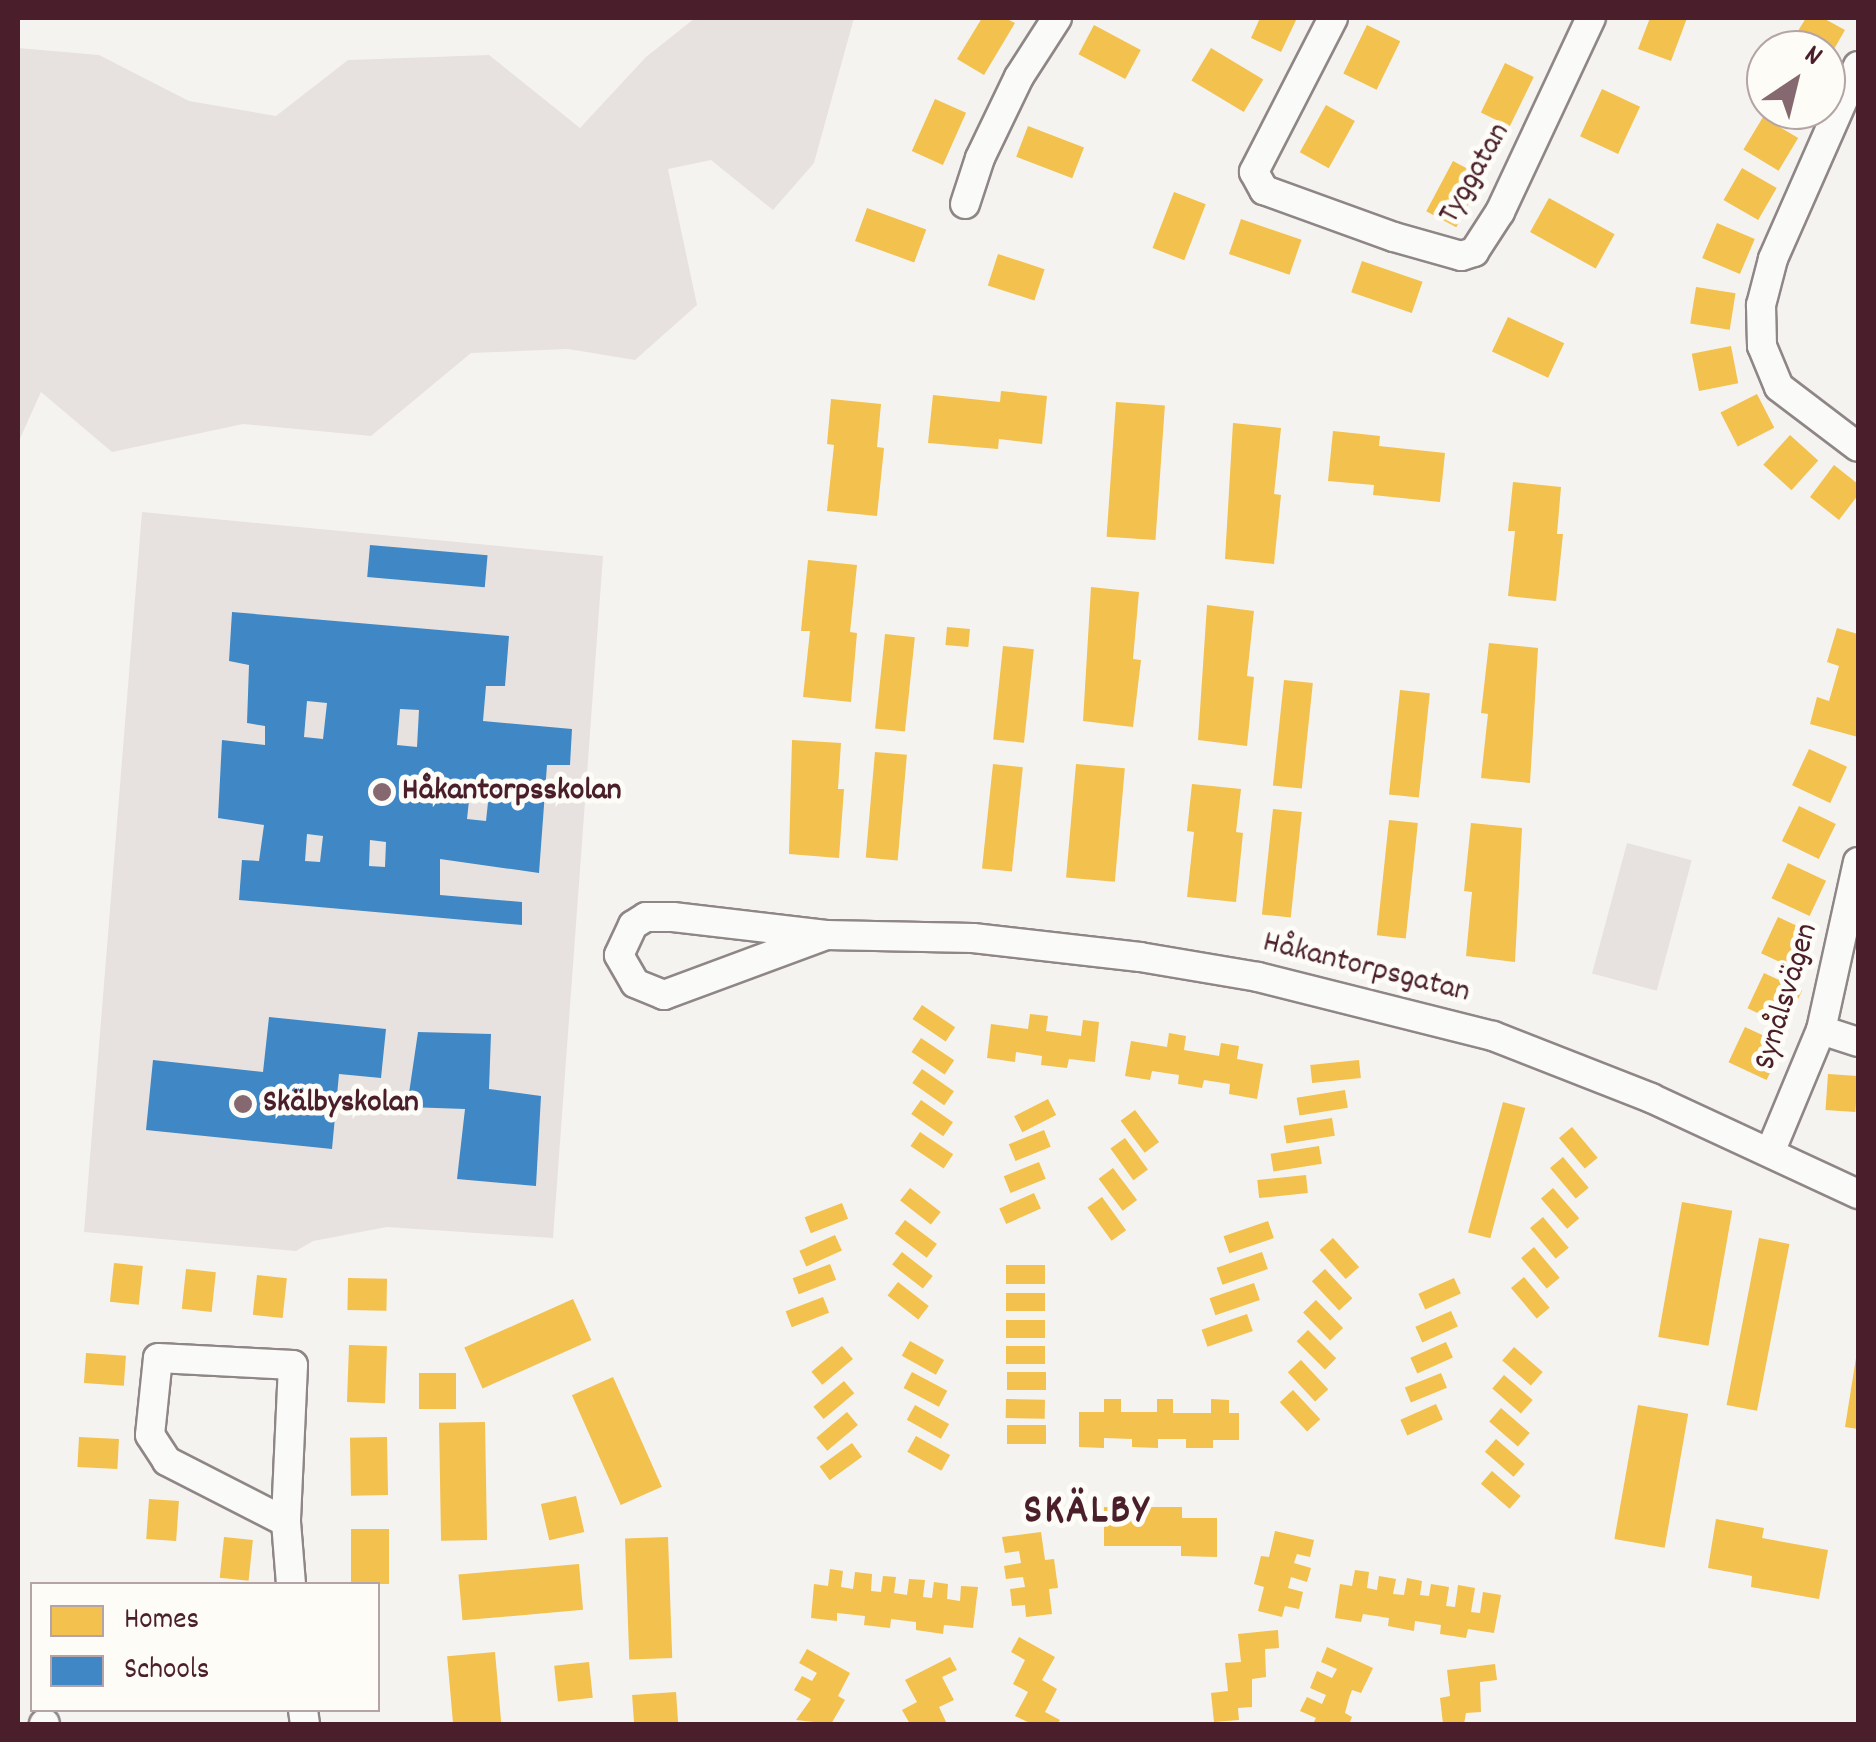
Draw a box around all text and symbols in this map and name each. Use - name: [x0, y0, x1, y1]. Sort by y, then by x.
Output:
- north arrow: [1746, 30, 1846, 130]
- text: N: [1795, 37, 1829, 77]
- street label: Tyggatan: [1432, 117, 1520, 231]
- place label: Håkantorpsskolan: [402, 773, 622, 811]
- marker: Håkantorpsskolan: [371, 781, 393, 803]
- street label: Synålsvägen: [1748, 919, 1828, 1075]
- street label: Håkantorpsgatan: [1258, 925, 1474, 1013]
- place label: Skälbyskolan: [263, 1085, 419, 1123]
- marker: Skälbyskolan: [232, 1093, 254, 1115]
- district label: SKÄLBY: [1023, 1488, 1151, 1538]
- legend: [30, 1582, 380, 1712]
- text: Homes: [124, 1600, 199, 1643]
- text: Schools: [124, 1650, 210, 1693]

